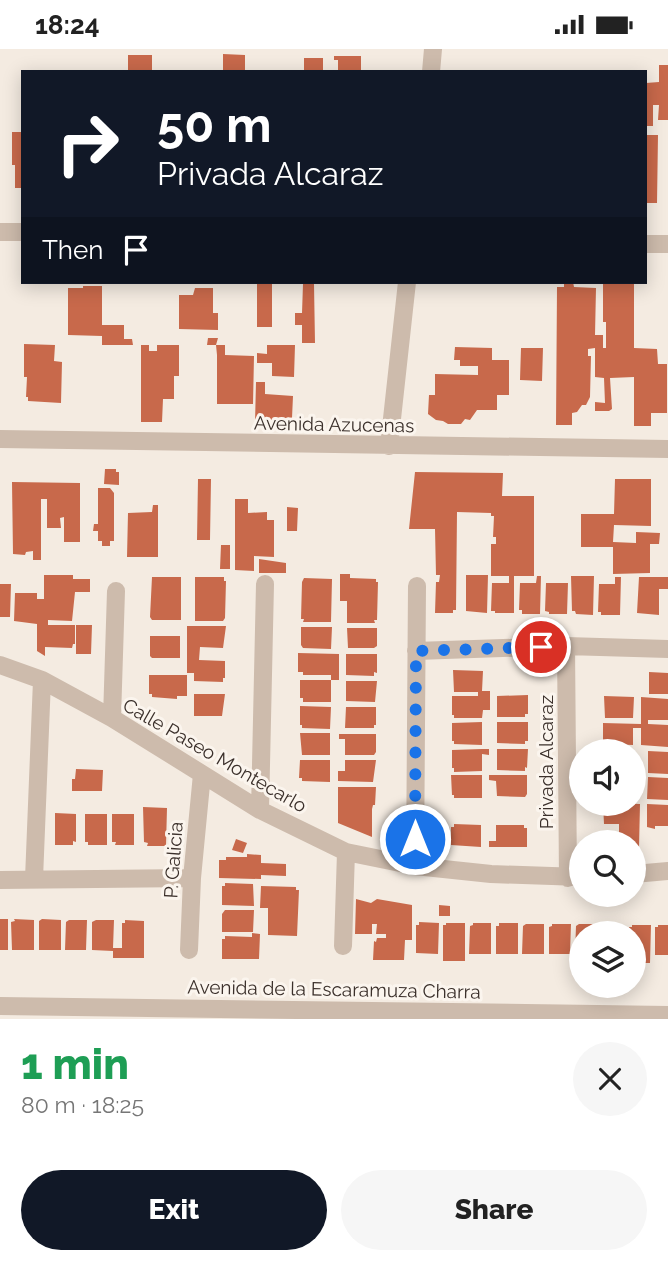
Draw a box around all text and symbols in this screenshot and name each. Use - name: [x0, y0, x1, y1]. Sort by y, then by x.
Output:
- text: 18:24: [35, 10, 99, 40]
- text: 50 m: [157, 96, 272, 153]
- icon: right: [42, 98, 133, 189]
- text: Privada Alcaraz: [157, 155, 383, 192]
- icon: arrive: [117, 231, 155, 269]
- text: Then: [42, 235, 103, 265]
- street label: Avenida Azucenas: [254, 412, 414, 436]
- pin: [511, 617, 571, 677]
- icon: arrive: [522, 628, 560, 666]
- street label: Calle Paseo Montecarlo: [119, 693, 311, 817]
- street label: Privada Alcaraz: [535, 695, 557, 829]
- map controls: [569, 739, 646, 998]
- button: sound: [569, 739, 646, 816]
- position arrow: [378, 802, 452, 876]
- street label: P. Galicia: [159, 821, 187, 899]
- button: search: [569, 830, 646, 907]
- button: layers: [569, 921, 646, 998]
- street label: Avenida de la Escaramuza Charra: [187, 975, 481, 1003]
- text: 1 min: [21, 1040, 129, 1089]
- button: close: [573, 1042, 647, 1116]
- text: 80 m · 18:25: [21, 1091, 144, 1118]
- button: Exit: [21, 1170, 327, 1250]
- button: Share: [341, 1170, 647, 1250]

